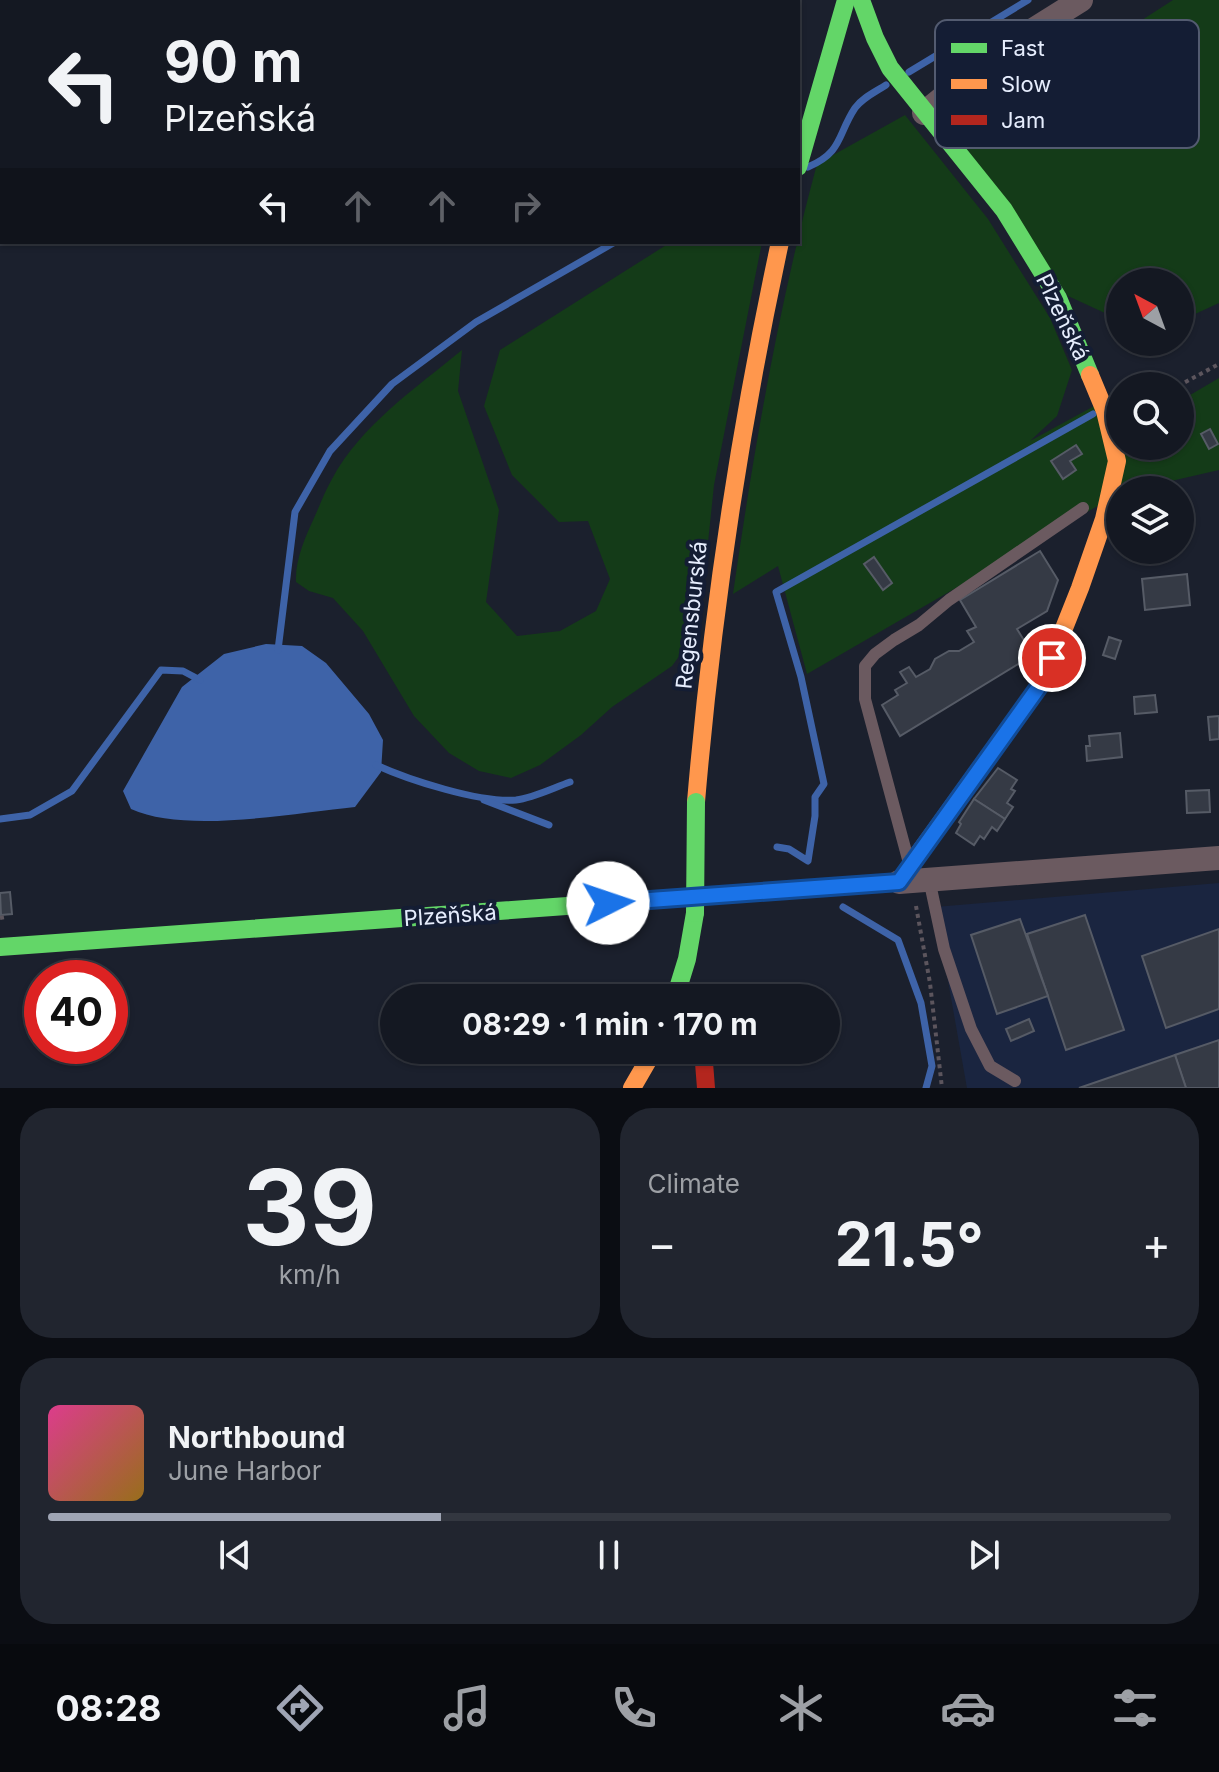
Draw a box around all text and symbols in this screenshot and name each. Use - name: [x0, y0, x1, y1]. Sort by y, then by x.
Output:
- legend: [935, 20, 1199, 148]
- text: 90 m: [164, 28, 303, 96]
- icon: left: [32, 32, 136, 136]
- text: Fast: [1001, 35, 1045, 61]
- text: Slow: [1001, 71, 1051, 97]
- text: Plzeňská: [164, 96, 316, 140]
- text: Jam: [1001, 107, 1045, 133]
- icon: left: [252, 184, 296, 228]
- icon: ahead: [336, 184, 380, 228]
- icon: ahead: [420, 184, 464, 228]
- icon: right: [504, 184, 548, 228]
- north arrow: [1106, 268, 1194, 356]
- map controls: [1106, 268, 1194, 564]
- street label: Plzeňská: [1031, 269, 1095, 365]
- button: search: [1106, 372, 1194, 460]
- button: layers: [1106, 476, 1194, 564]
- street label: Regensburská: [670, 540, 712, 690]
- pin: [1018, 624, 1086, 692]
- icon: arrive: [1030, 636, 1074, 680]
- position arrow: [566, 861, 650, 945]
- street label: Plzeňská: [403, 899, 497, 931]
- speed limit sign: 40: [24, 960, 128, 1064]
- text: 08:29 · 1 min · 170 m: [462, 1006, 758, 1042]
- text: 39: [242, 1144, 377, 1270]
- text: Climate: [648, 1168, 740, 1199]
- text: 21.5°: [835, 1208, 984, 1280]
- text: −: [648, 1217, 677, 1271]
- text: +: [1142, 1217, 1171, 1271]
- text: km/h: [279, 1259, 341, 1290]
- text: Northbound: [168, 1419, 345, 1455]
- text: June Harbor: [168, 1455, 321, 1486]
- icon: previous: [213, 1533, 257, 1577]
- icon: pause: [587, 1533, 631, 1577]
- icon: next: [962, 1533, 1006, 1577]
- icon: directions: [272, 1680, 328, 1736]
- icon: music: [439, 1680, 495, 1736]
- icon: phone: [606, 1680, 662, 1736]
- icon: climate: [773, 1680, 829, 1736]
- icon: car: [940, 1680, 996, 1736]
- icon: filters: [1107, 1680, 1163, 1736]
- text: 08:28: [56, 1686, 161, 1730]

